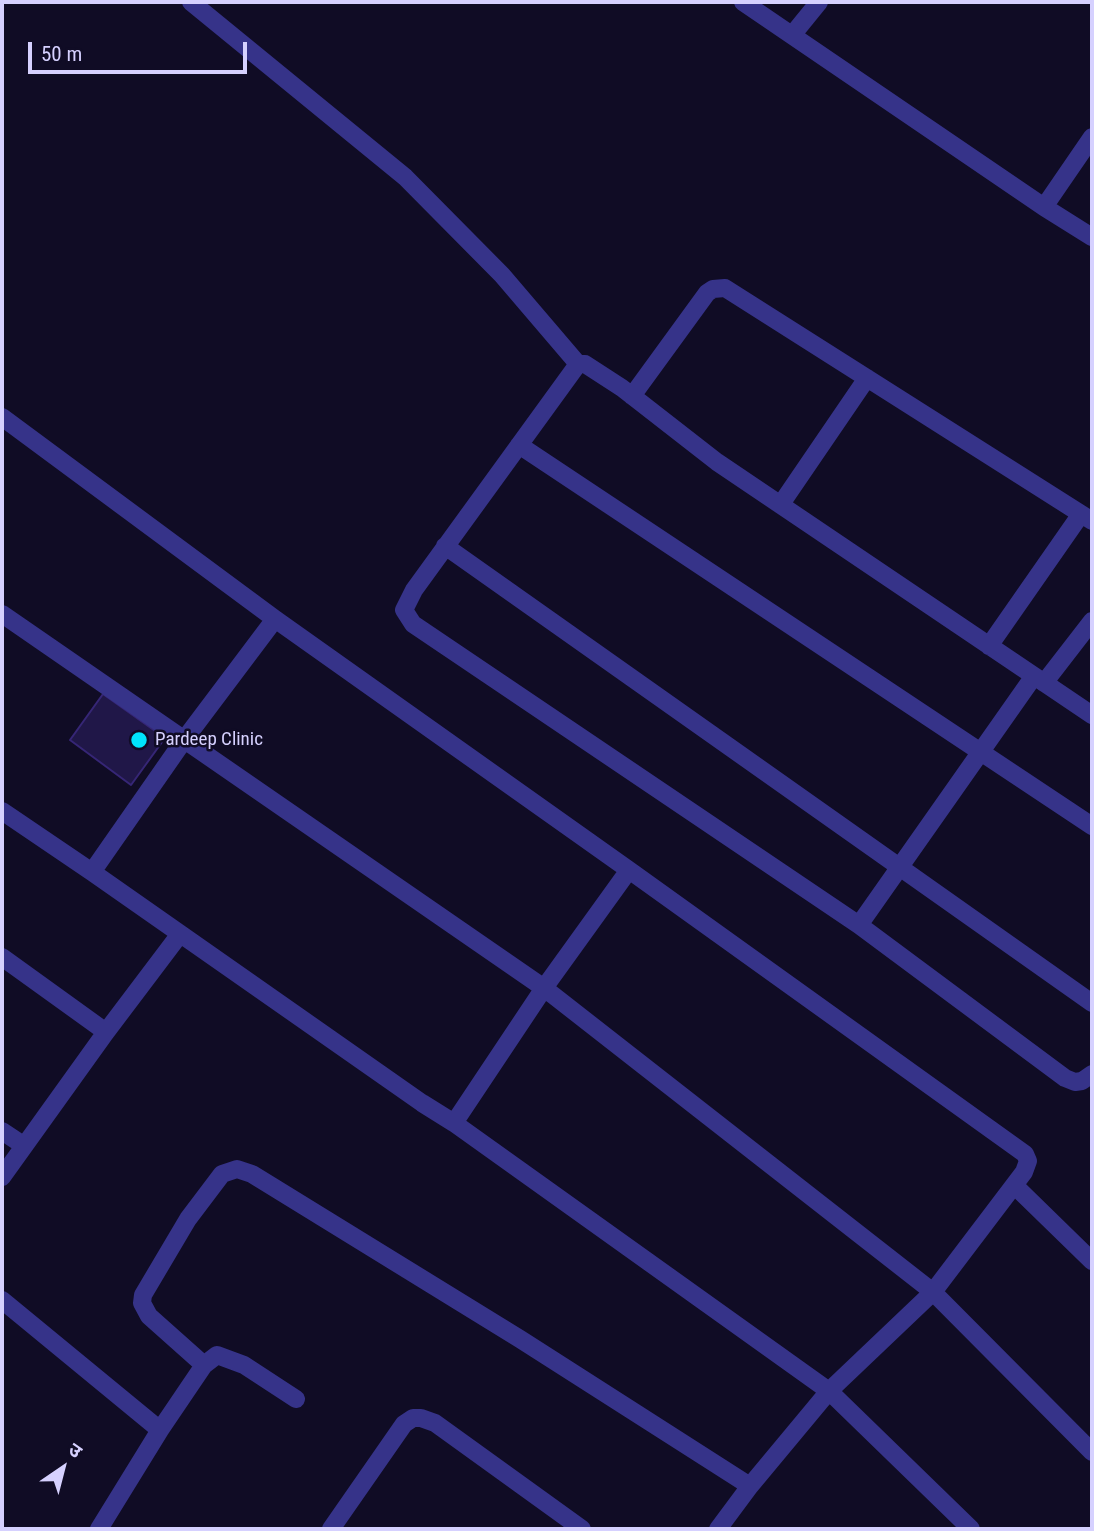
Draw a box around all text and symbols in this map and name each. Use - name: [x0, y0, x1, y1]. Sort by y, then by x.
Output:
- scale bar: [32, 28, 250, 72]
- text: 50 m: [41, 42, 82, 66]
- place label: Pardeep Clinic: [155, 729, 263, 751]
- marker: Pardeep Clinic: [129, 730, 149, 750]
- north arrow: [28, 1433, 98, 1503]
- text: उ: [64, 1438, 86, 1463]

